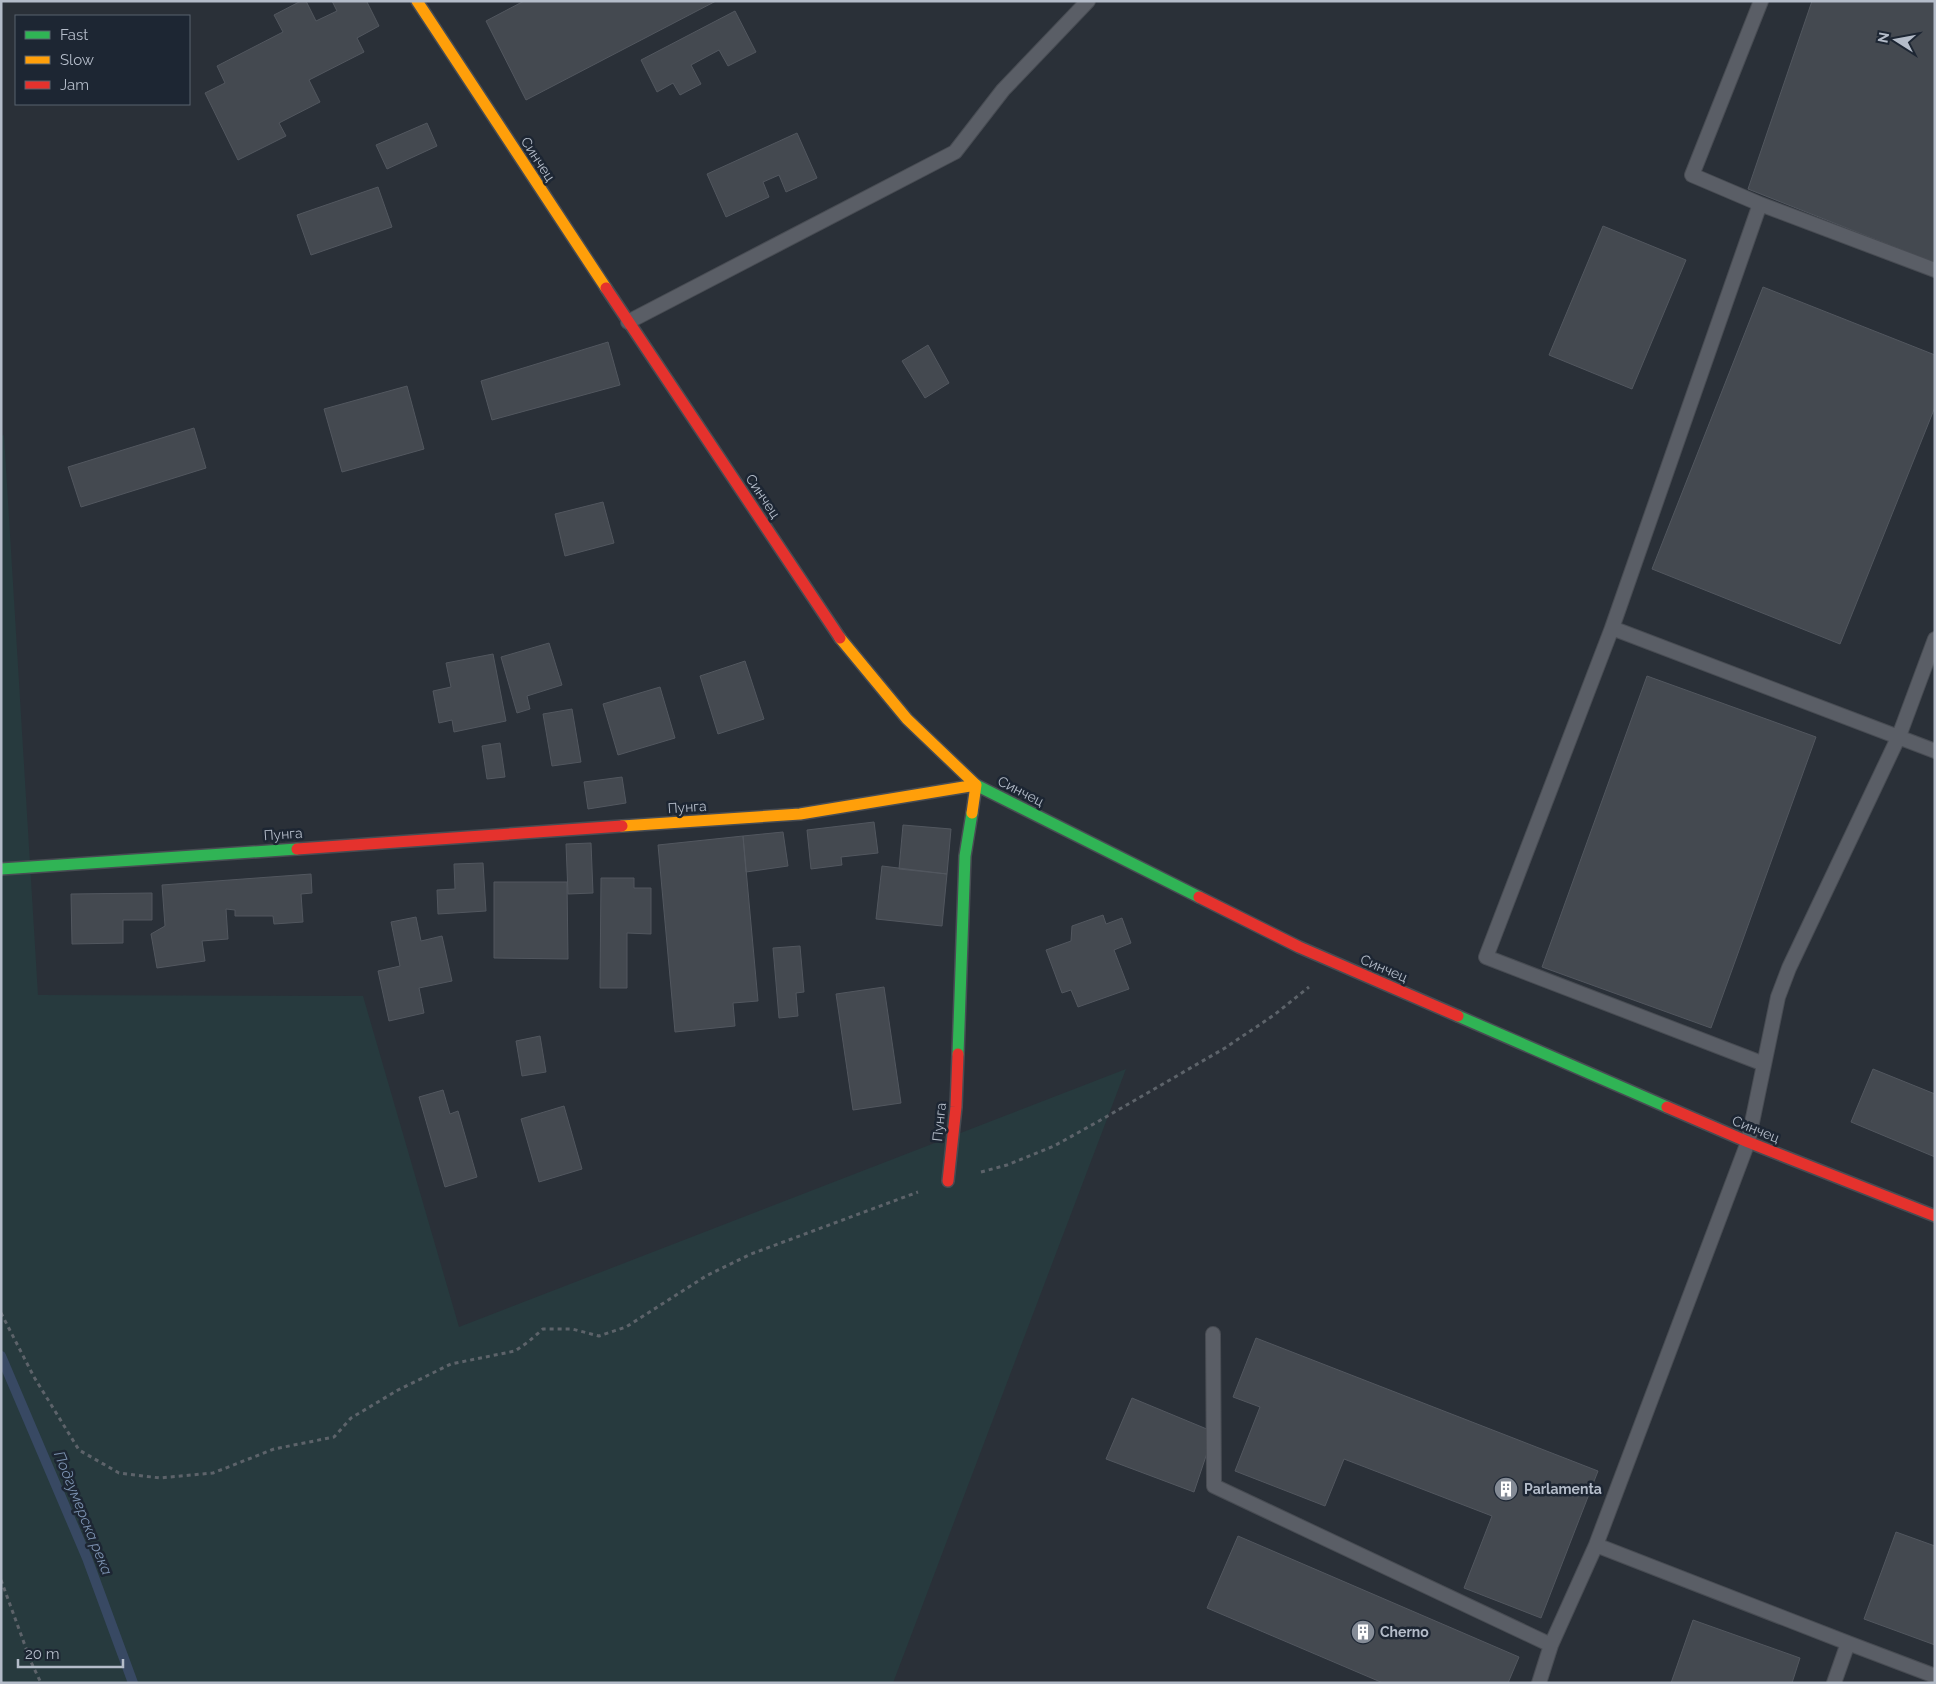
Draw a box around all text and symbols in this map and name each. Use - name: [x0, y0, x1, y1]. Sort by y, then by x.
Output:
- legend: [15, 15, 190, 105]
- north arrow: [1871, 15, 1921, 65]
- text: Fast: [60, 26, 88, 44]
- text: N: [1874, 31, 1892, 44]
- text: Slow: [60, 51, 94, 69]
- text: Jam: [60, 76, 89, 94]
- street label: Синчец: [518, 134, 558, 184]
- street label: Синчец: [742, 471, 784, 521]
- street label: Синчец: [995, 773, 1047, 809]
- street label: Пунга: [667, 798, 707, 816]
- street label: Пунга: [263, 825, 303, 843]
- street label: Синчец: [1358, 951, 1410, 985]
- street label: Пунга: [929, 1102, 949, 1142]
- street label: Синчец: [1730, 1112, 1782, 1146]
- water label: Подгумерска река: [50, 1448, 116, 1578]
- building icon: Parlamenta: [1493, 1476, 1519, 1502]
- place label: Parlamenta: [1524, 1481, 1602, 1497]
- building icon: Cherno: [1350, 1619, 1376, 1645]
- place label: Cherno: [1380, 1624, 1429, 1640]
- scale bar: [18, 1636, 122, 1668]
- text: 20 m: [25, 1645, 60, 1663]

